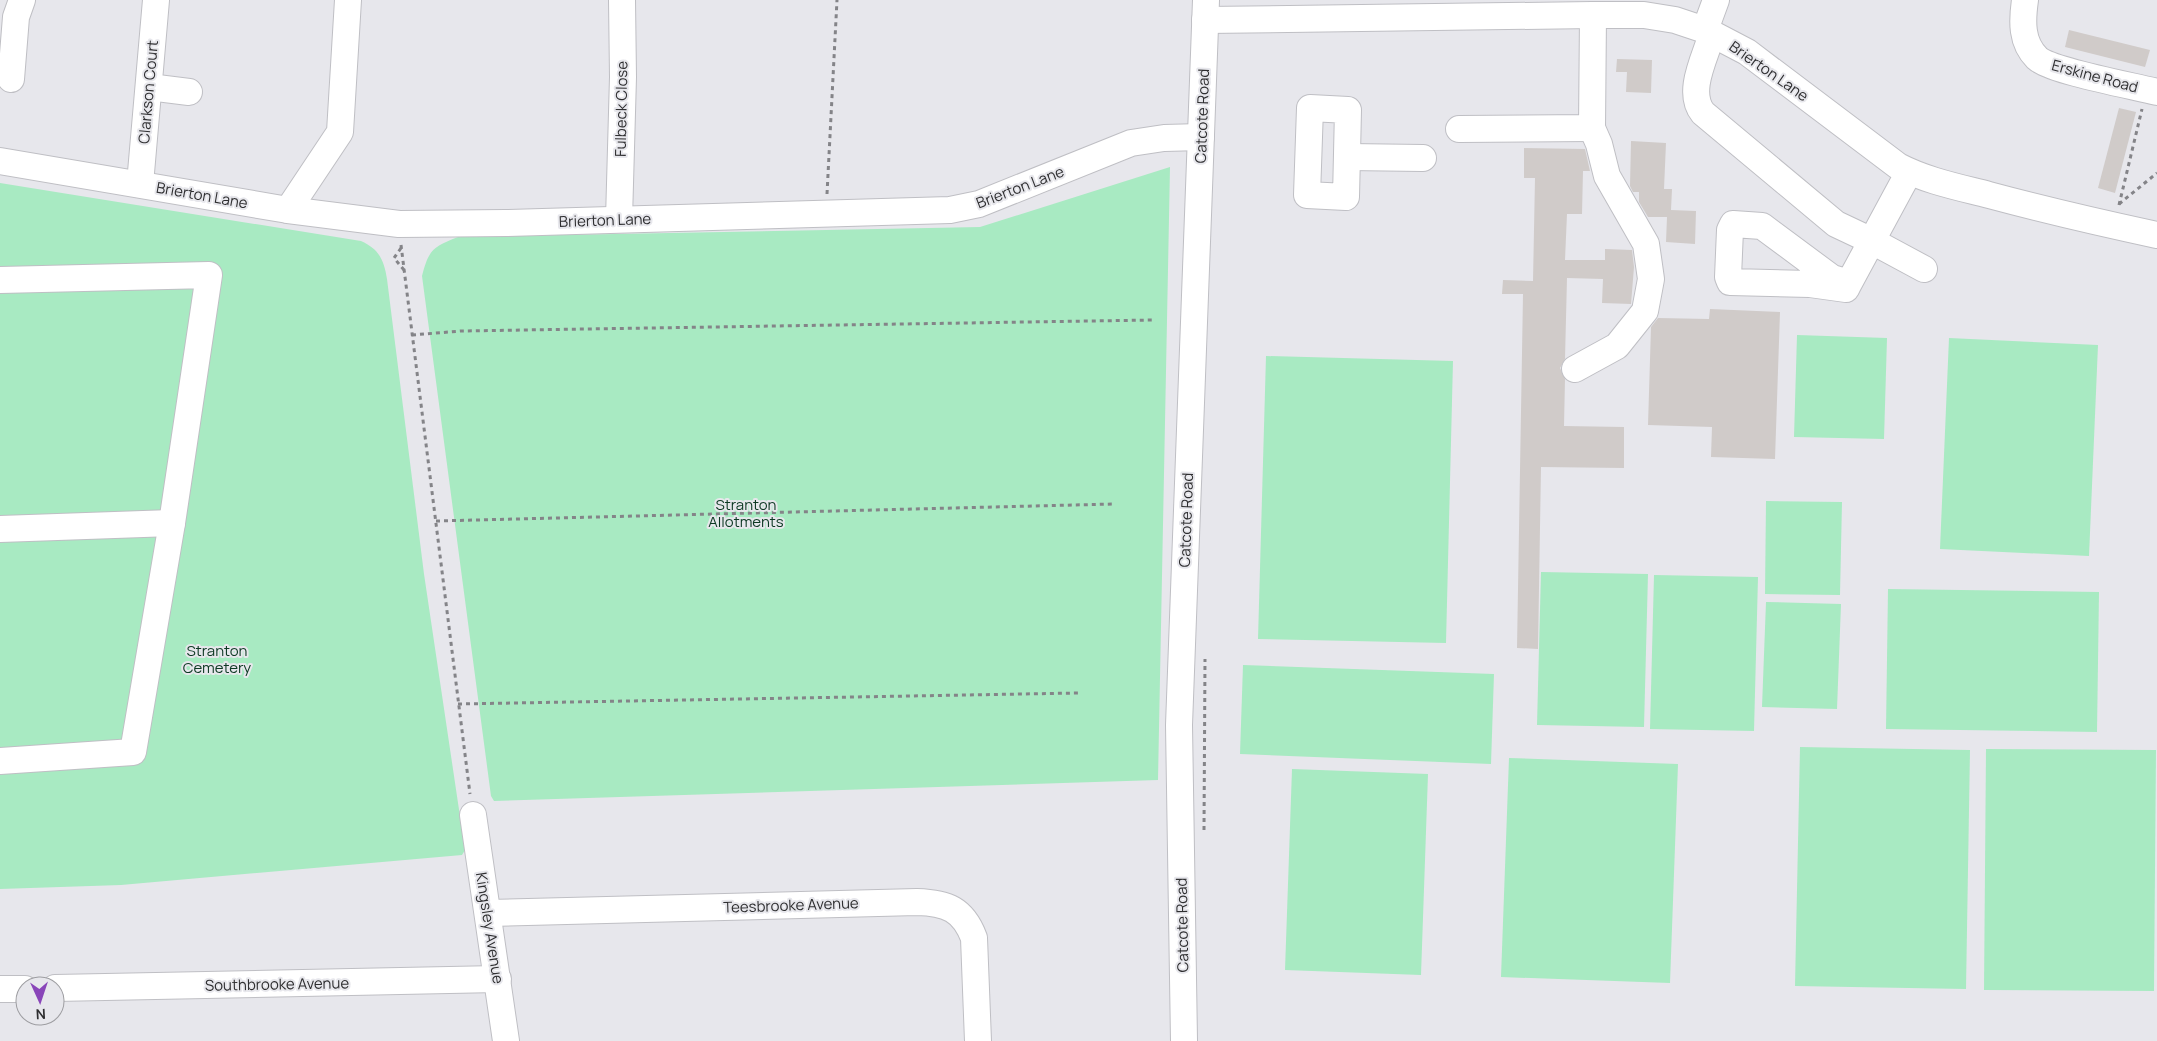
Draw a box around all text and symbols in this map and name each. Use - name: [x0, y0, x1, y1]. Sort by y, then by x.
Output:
- street label: Brierton Lane: [1725, 36, 1813, 106]
- street label: Clarkson Court: [133, 39, 163, 145]
- street label: Erskine Road: [2049, 54, 2141, 98]
- street label: Fulbeck Close: [610, 61, 632, 157]
- street label: Catcote Road: [1190, 68, 1214, 164]
- street label: Brierton Lane: [973, 161, 1067, 213]
- street label: Brierton Lane: [155, 177, 250, 213]
- street label: Brierton Lane: [558, 208, 652, 232]
- street label: Catcote Road: [1174, 472, 1198, 568]
- park label: Stranton Allotments: [708, 494, 784, 532]
- park label: Stranton Cemetery: [183, 640, 251, 678]
- street label: Kingsley Avenue: [471, 871, 509, 985]
- street label: Catcote Road: [1171, 877, 1193, 973]
- street label: Teesbrooke Avenue: [723, 892, 859, 918]
- street label: Southbrooke Avenue: [205, 972, 350, 996]
- north arrow: [15, 976, 65, 1026]
- text: N: [35, 1005, 46, 1024]

